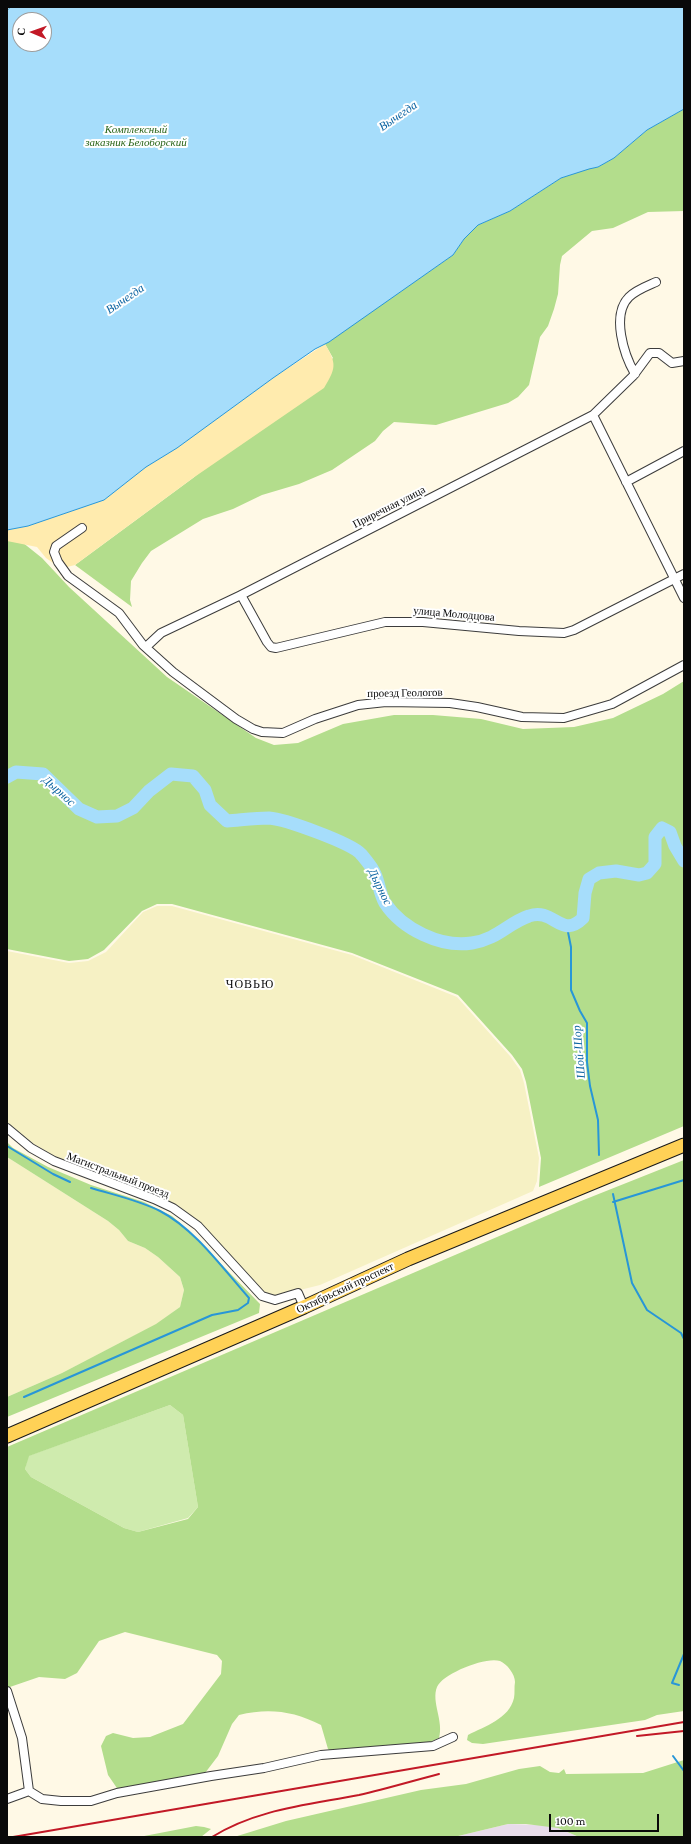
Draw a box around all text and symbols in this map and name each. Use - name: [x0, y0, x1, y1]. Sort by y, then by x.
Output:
- north arrow: [12, 12, 52, 52]
- text: С: [15, 27, 27, 36]
- water label: Вычегда: [376, 98, 420, 134]
- park label: Комплексный заказник Белоборский: [85, 123, 187, 149]
- water label: Вычегда: [103, 281, 147, 317]
- street label: Приречная улица: [350, 483, 428, 531]
- street label: улица Молодцова: [413, 604, 495, 624]
- street label: проезд Геологов: [367, 686, 443, 700]
- water label: Дырнос: [40, 773, 78, 809]
- water label: Дырнос: [365, 866, 395, 908]
- district label: ЧОВЬЮ: [226, 977, 274, 991]
- water label: Шой-Шор: [570, 1025, 588, 1079]
- street label: Магистральный проезд: [65, 1149, 171, 1201]
- street label: Октябрьский проспект: [294, 1260, 396, 1316]
- scale bar: [551, 1806, 661, 1832]
- text: 100 m: [556, 1814, 585, 1828]

